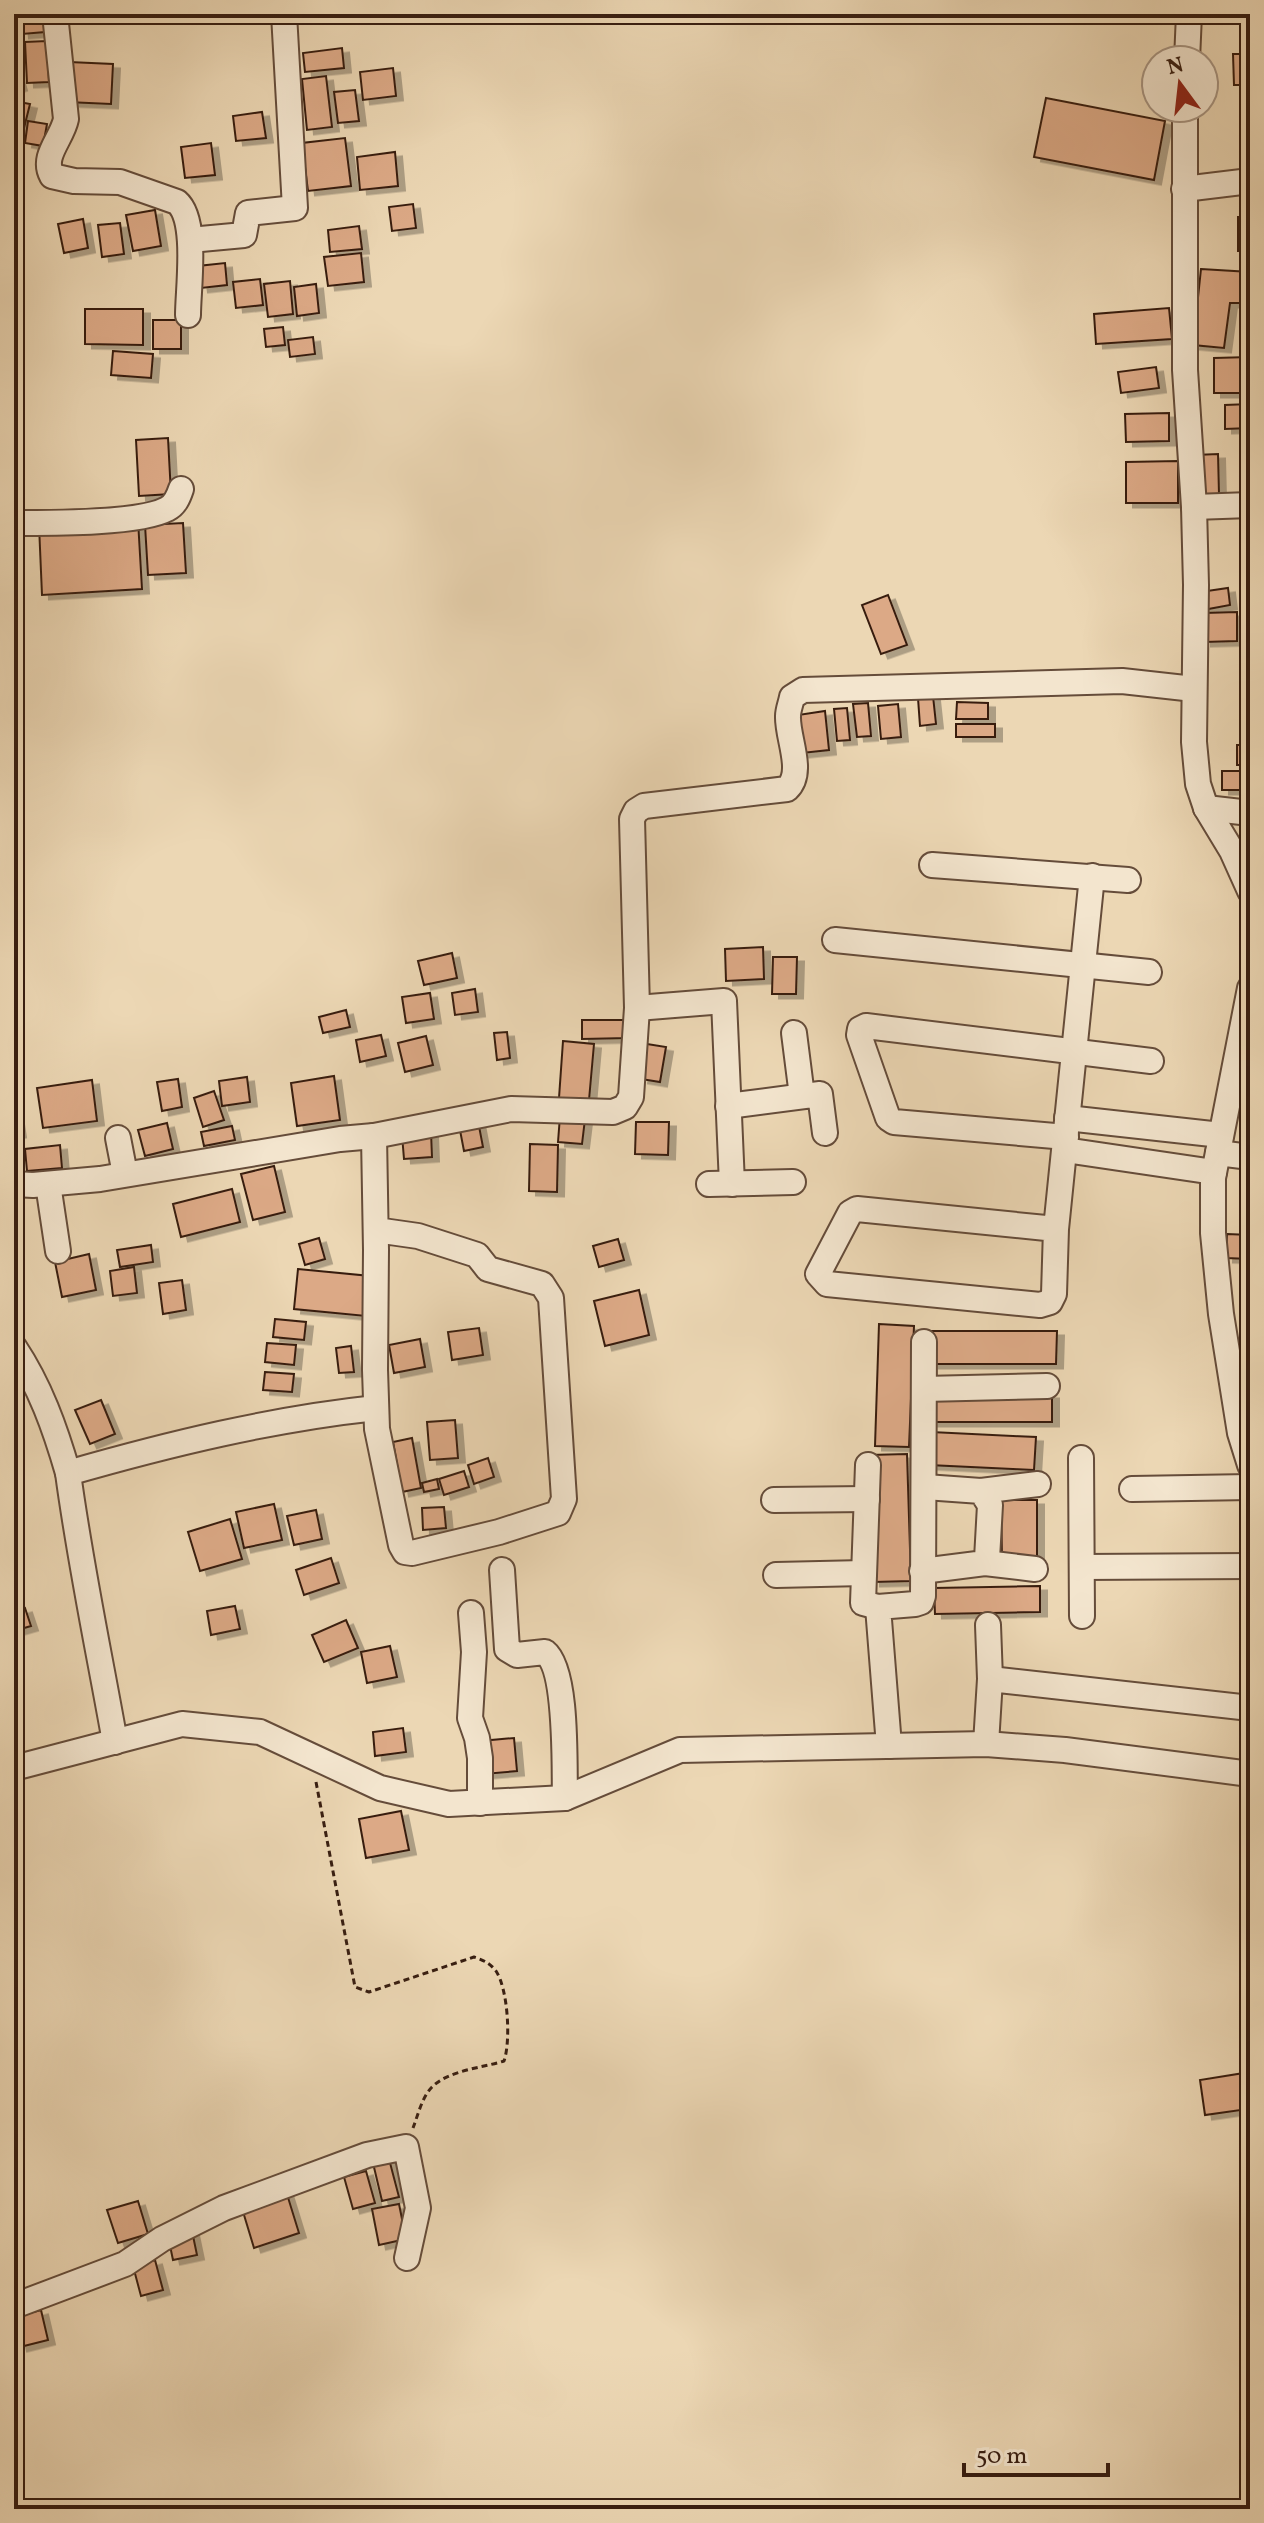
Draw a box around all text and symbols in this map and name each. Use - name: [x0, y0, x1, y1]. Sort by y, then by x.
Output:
- north arrow: [1140, 44, 1220, 124]
- text: N: [1164, 50, 1187, 84]
- scale bar: [964, 2427, 1108, 2477]
- text: 50 m: [976, 2440, 1028, 2474]

